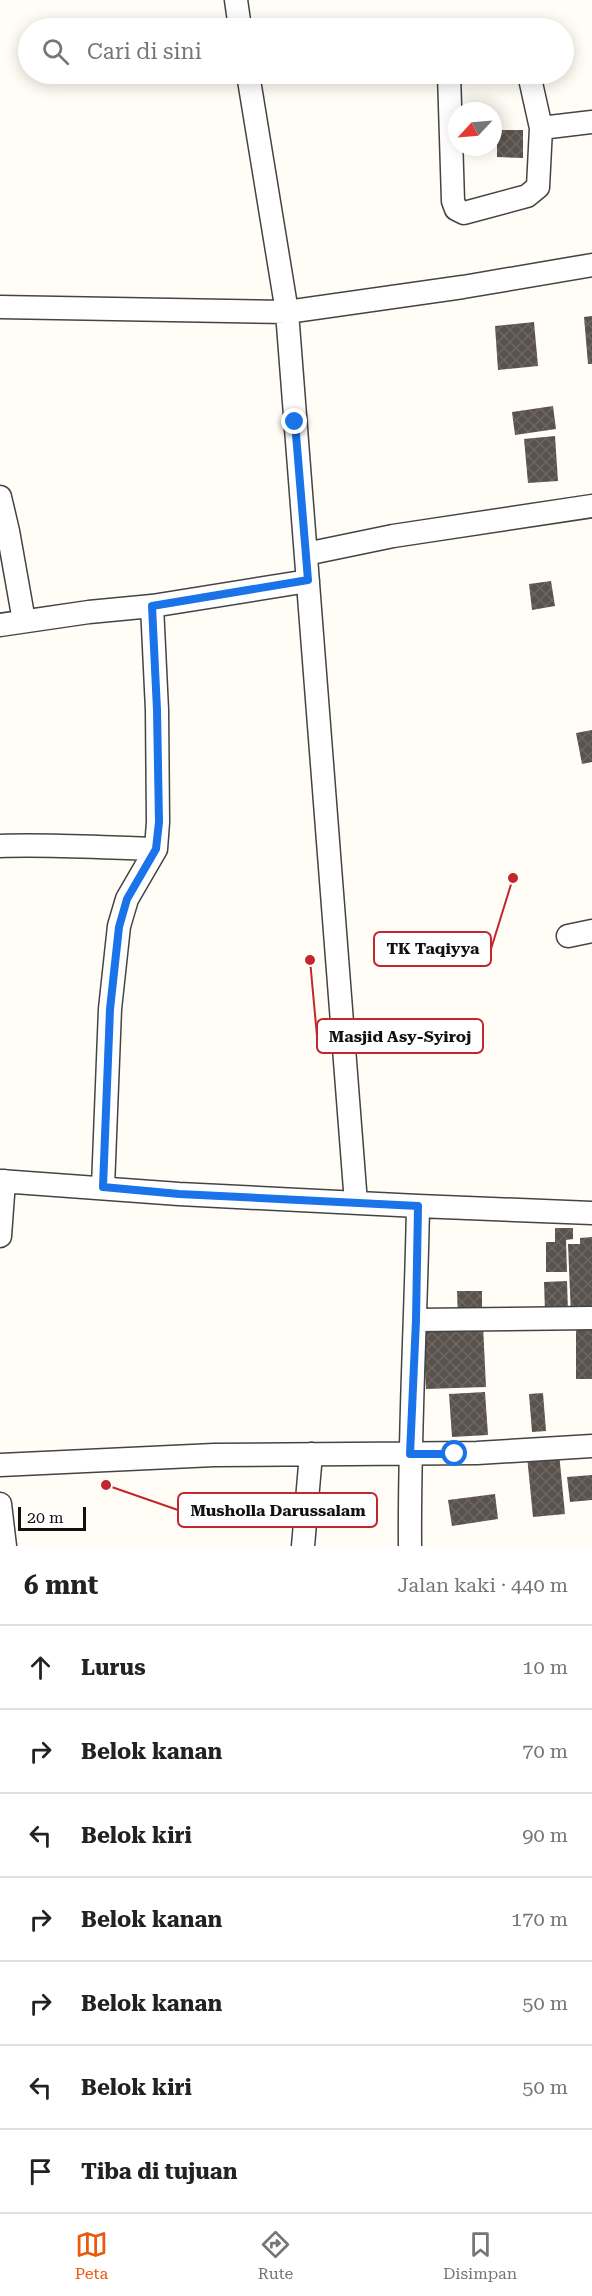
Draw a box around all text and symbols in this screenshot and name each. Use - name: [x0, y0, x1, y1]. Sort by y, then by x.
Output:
- search box: [18, 18, 574, 84]
- icon: search: [39, 35, 72, 68]
- text: Cari di sini: [87, 39, 202, 64]
- north arrow: [448, 102, 502, 156]
- route end: [281, 408, 307, 434]
- callout: TK Taqiyya: [374, 932, 491, 966]
- text: TK Taqiyya: [386, 939, 480, 958]
- callout: Masjid Asy-Syiroj: [317, 1019, 483, 1053]
- text: Masjid Asy-Syiroj: [329, 1027, 471, 1046]
- route start: [441, 1440, 467, 1466]
- callout: Musholla Darussalam: [178, 1493, 377, 1527]
- text: Musholla Darussalam: [190, 1501, 366, 1520]
- scale bar: [18, 1504, 86, 1532]
- text: 20 m: [27, 1508, 64, 1527]
- text: 6 mnt: [24, 1570, 98, 1600]
- text: Jalan kaki · 440 m: [397, 1573, 568, 1597]
- icon: ahead: [24, 1651, 57, 1684]
- text: Lurus: [81, 1655, 146, 1680]
- text: 10 m: [522, 1655, 568, 1679]
- icon: right: [24, 1735, 57, 1768]
- text: Belok kanan: [81, 1739, 222, 1764]
- text: 70 m: [522, 1739, 568, 1763]
- icon: left: [24, 1819, 57, 1852]
- text: Belok kiri: [81, 1823, 192, 1848]
- text: 90 m: [522, 1823, 568, 1847]
- icon: right: [24, 1903, 57, 1936]
- text: Belok kanan: [81, 1907, 222, 1932]
- text: 170 m: [511, 1907, 568, 1931]
- icon: right: [24, 1987, 57, 2020]
- text: Belok kanan: [81, 1991, 222, 2016]
- text: 50 m: [522, 1991, 568, 2015]
- icon: left: [24, 2071, 57, 2104]
- text: Belok kiri: [81, 2075, 192, 2100]
- text: 50 m: [522, 2075, 568, 2099]
- icon: arrive: [24, 2155, 57, 2188]
- text: Tiba di tujuan: [81, 2159, 237, 2184]
- tab: Peta: [75, 2228, 108, 2283]
- tab: Rute: [258, 2228, 293, 2283]
- tab: Disimpan: [443, 2228, 517, 2283]

